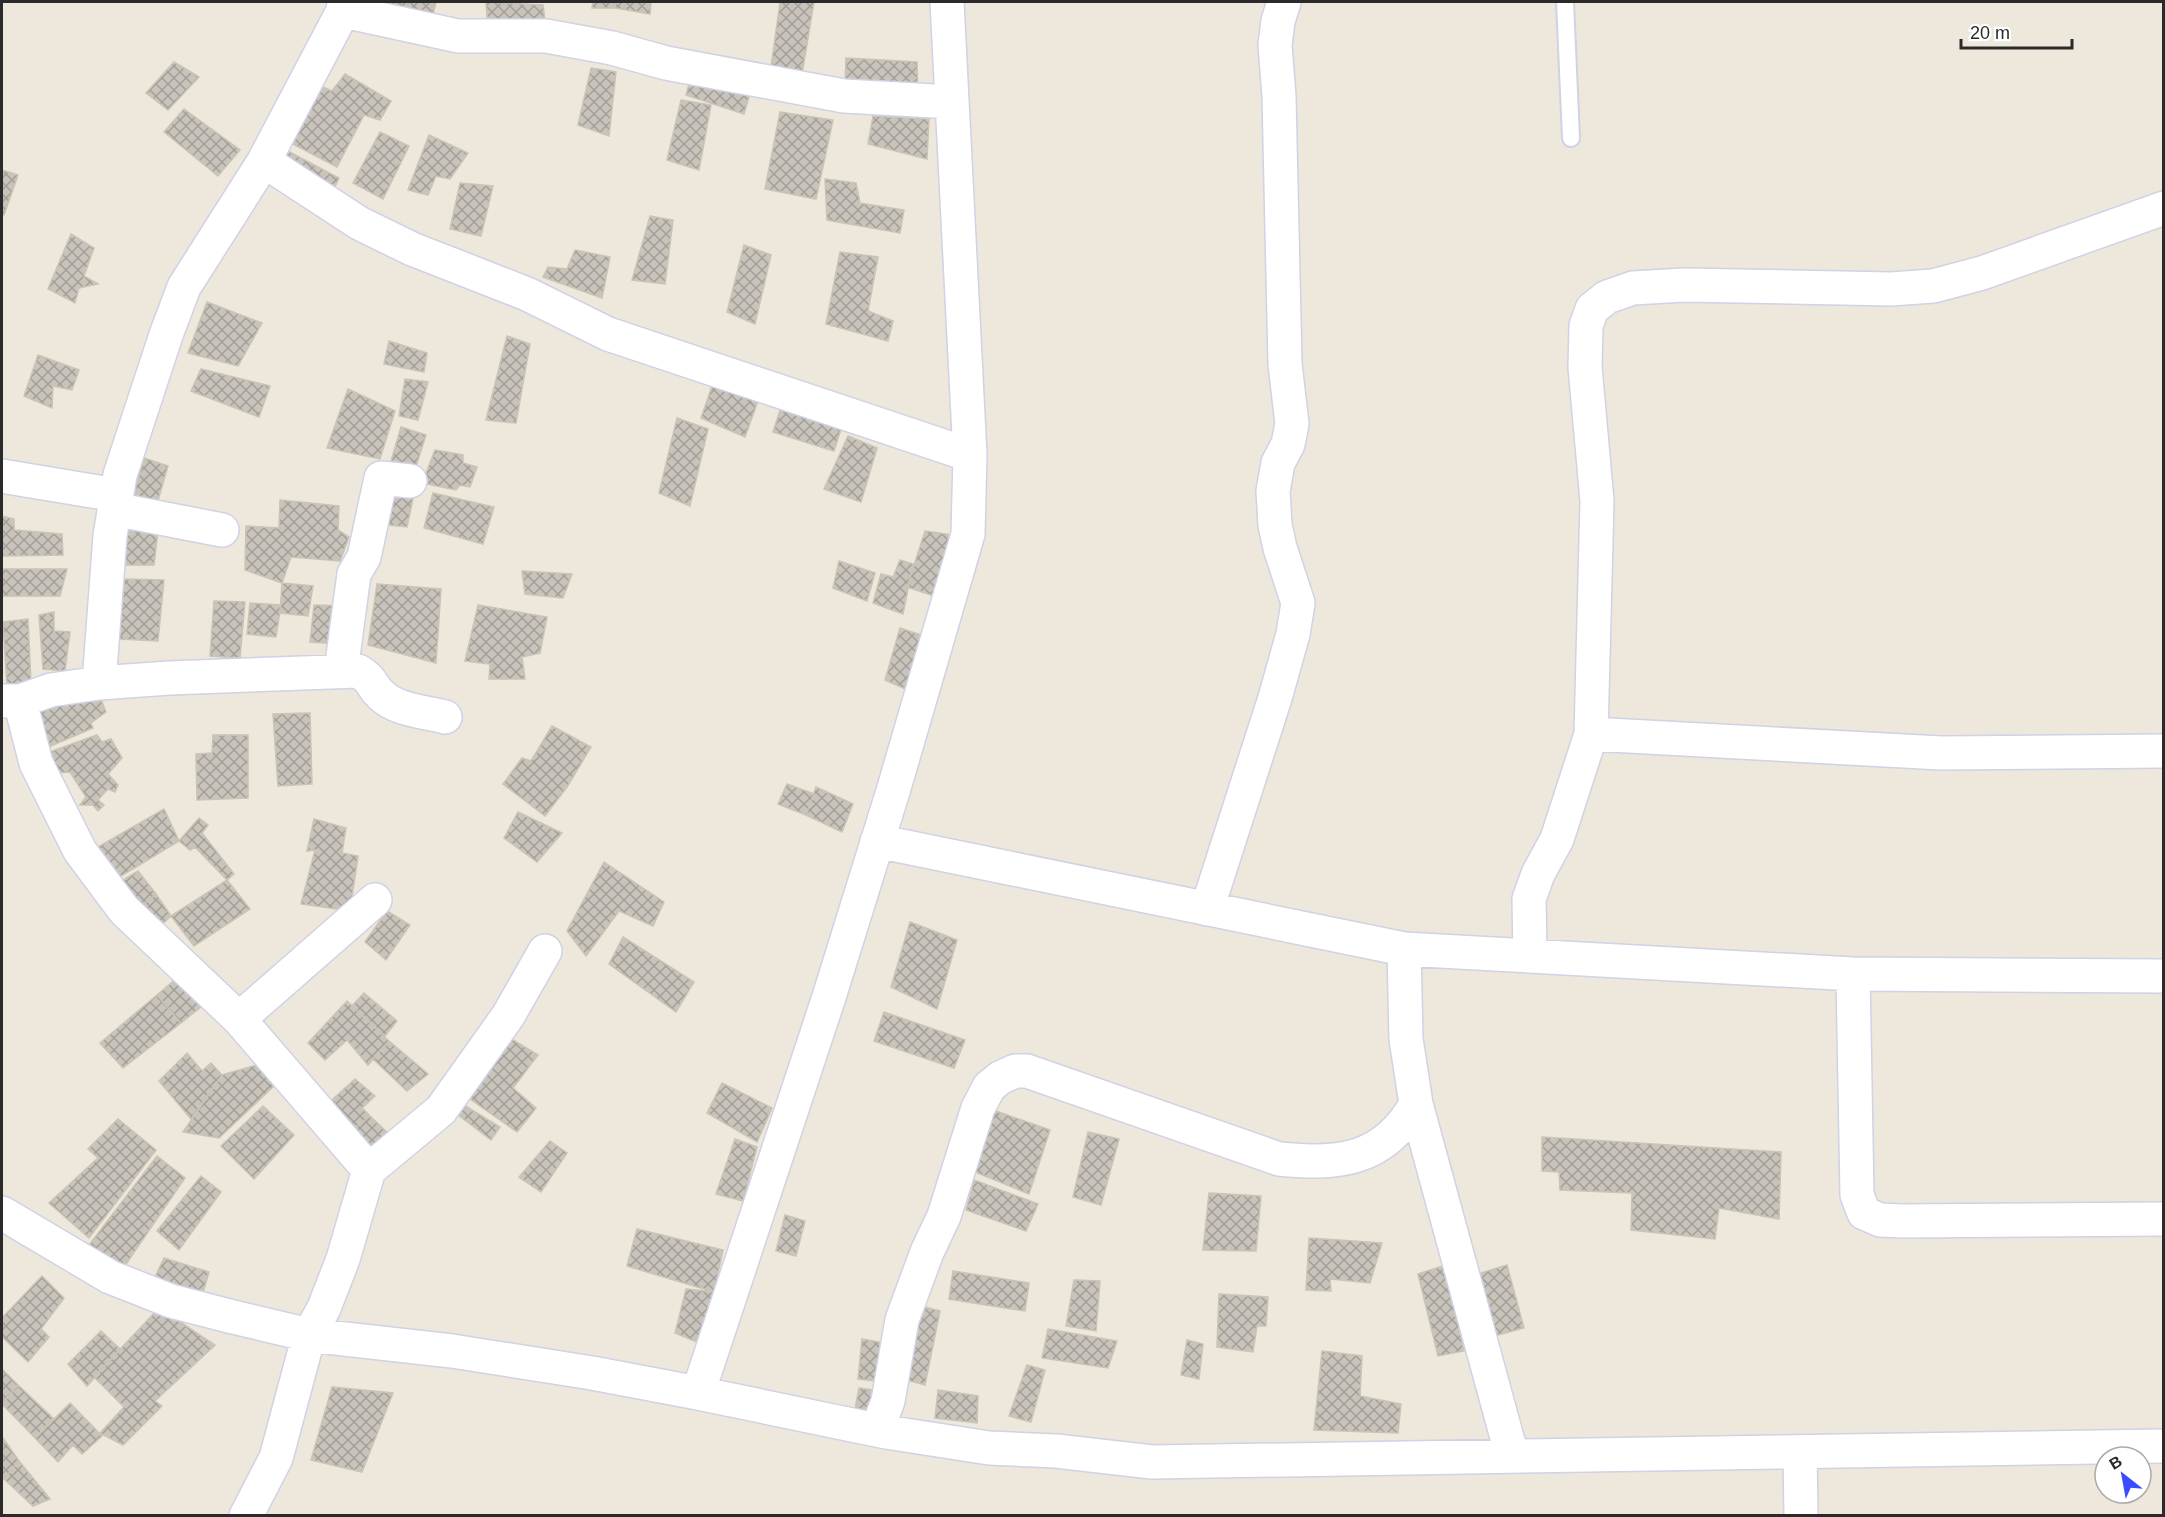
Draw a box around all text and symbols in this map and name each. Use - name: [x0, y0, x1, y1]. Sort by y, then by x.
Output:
- scale bar: [1961, 12, 2072, 50]
- text: 20 m: [1970, 23, 2010, 43]
- north arrow: [2093, 1445, 2153, 1505]
- text: B: [2106, 1452, 2125, 1473]

